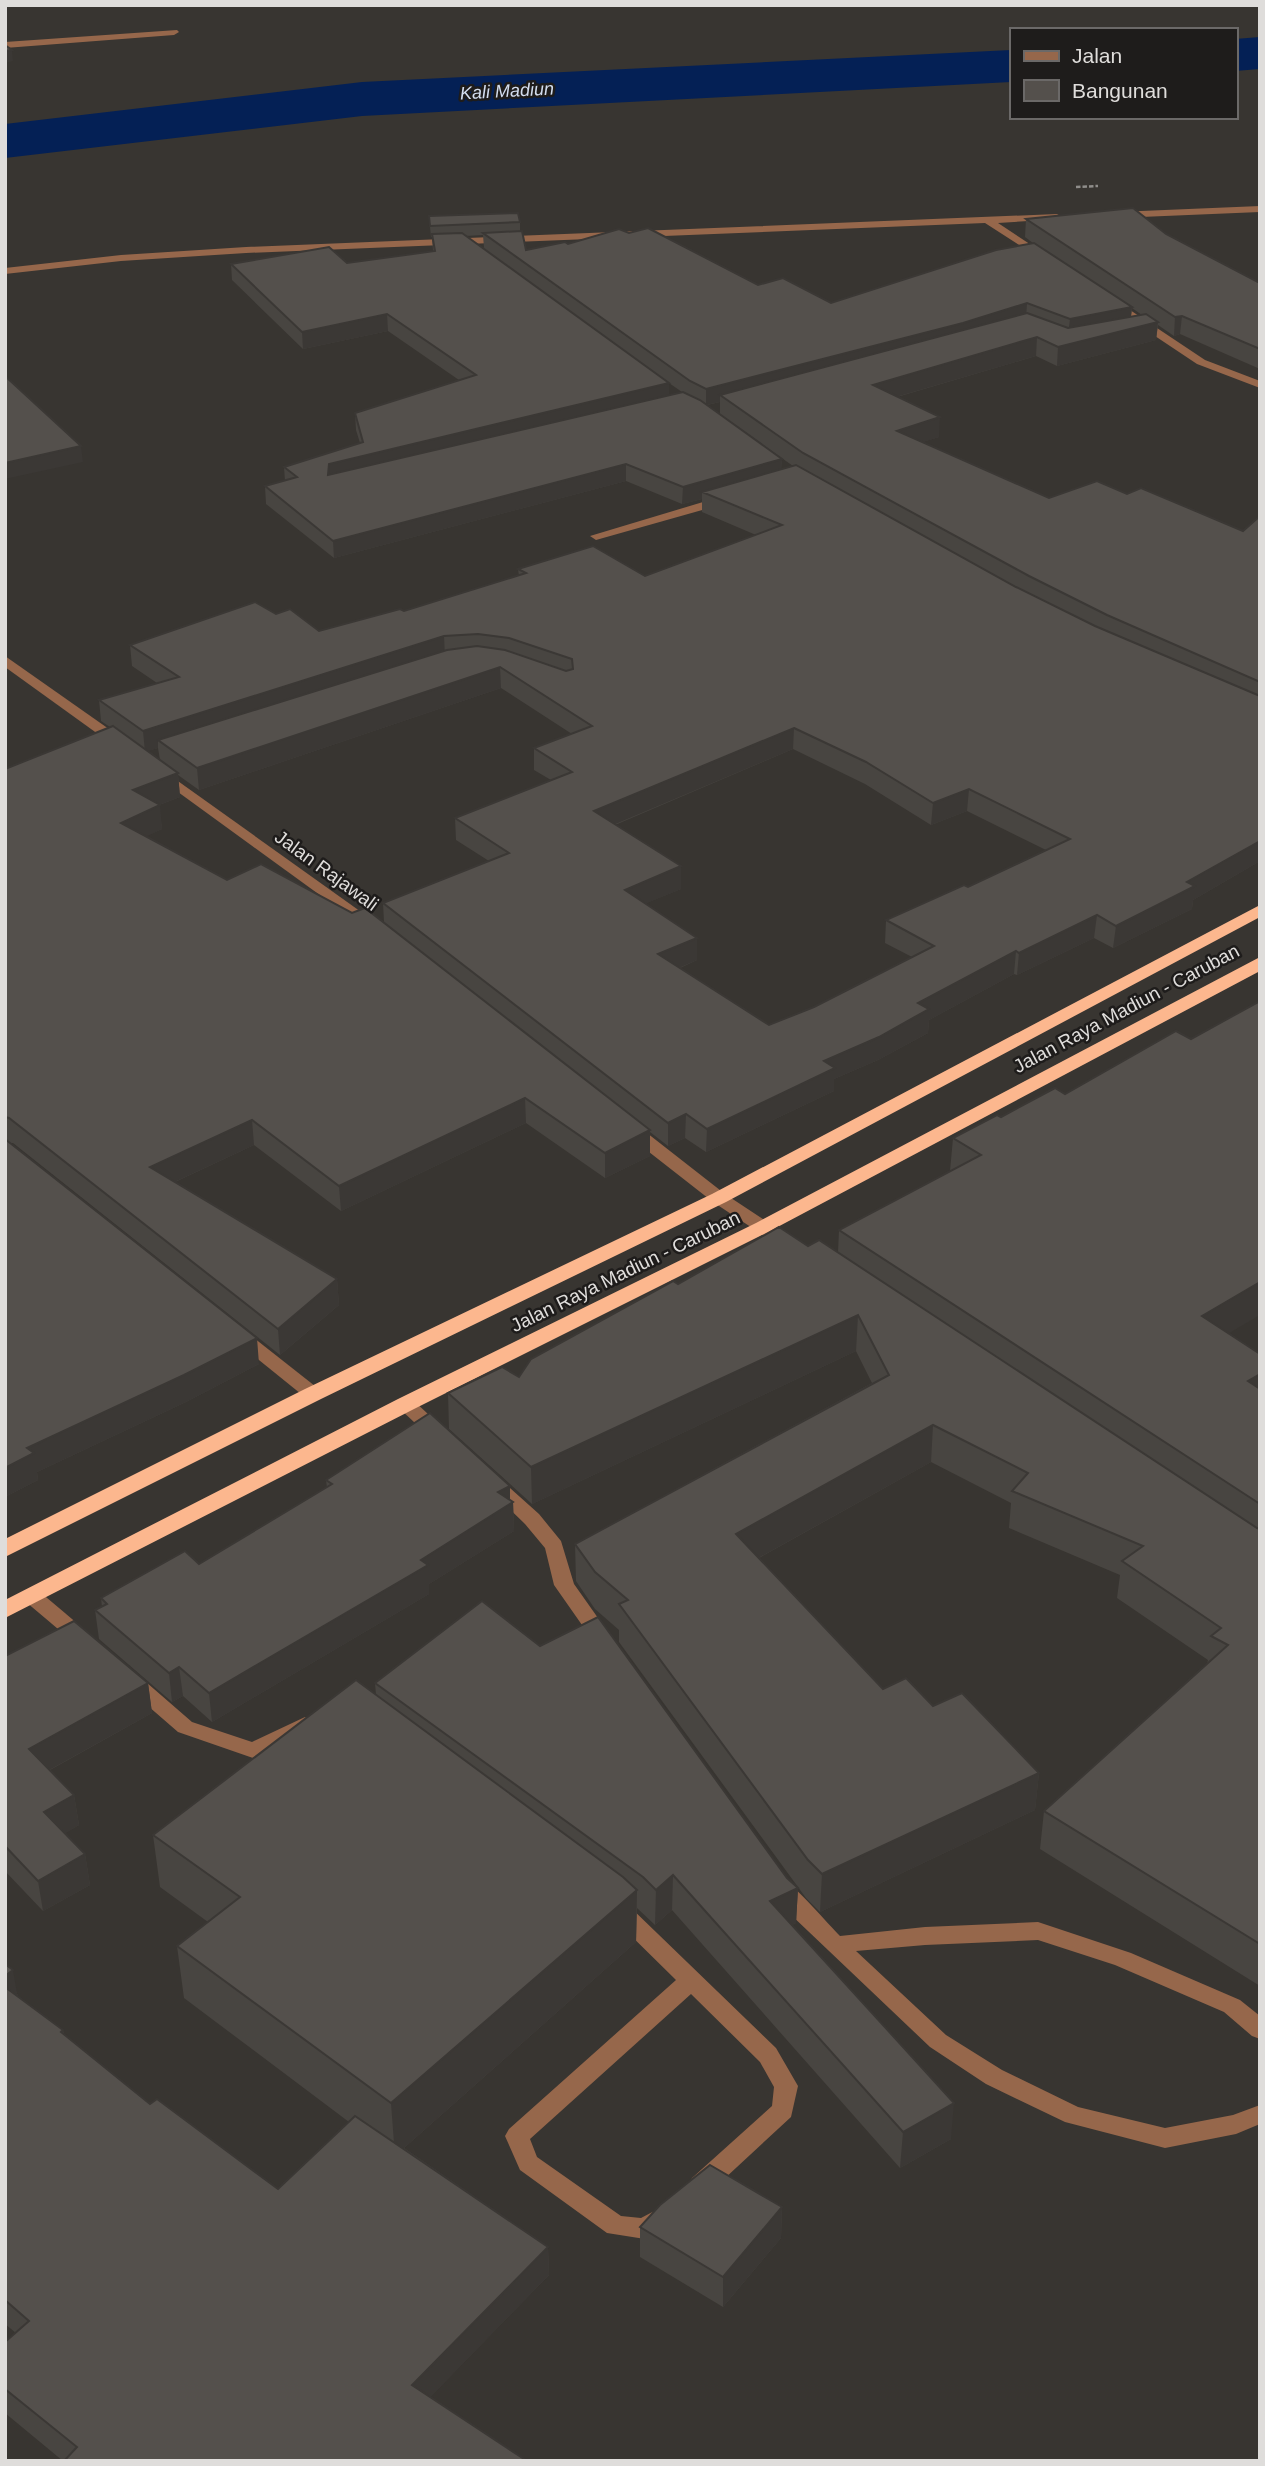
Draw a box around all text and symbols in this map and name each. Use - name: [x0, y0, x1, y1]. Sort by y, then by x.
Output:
- legend: [1010, 28, 1237, 119]
- text: Jalan: [1072, 44, 1122, 67]
- water label: Kali Madiun: [460, 79, 554, 103]
- text: Bangunan: [1072, 79, 1168, 102]
- street label: Jalan Rajawali: [271, 826, 382, 915]
- street label: Jalan Raya Madiun - Caruban: [1010, 940, 1243, 1077]
- street label: Jalan Raya Madiun - Caruban: [507, 1207, 743, 1336]

